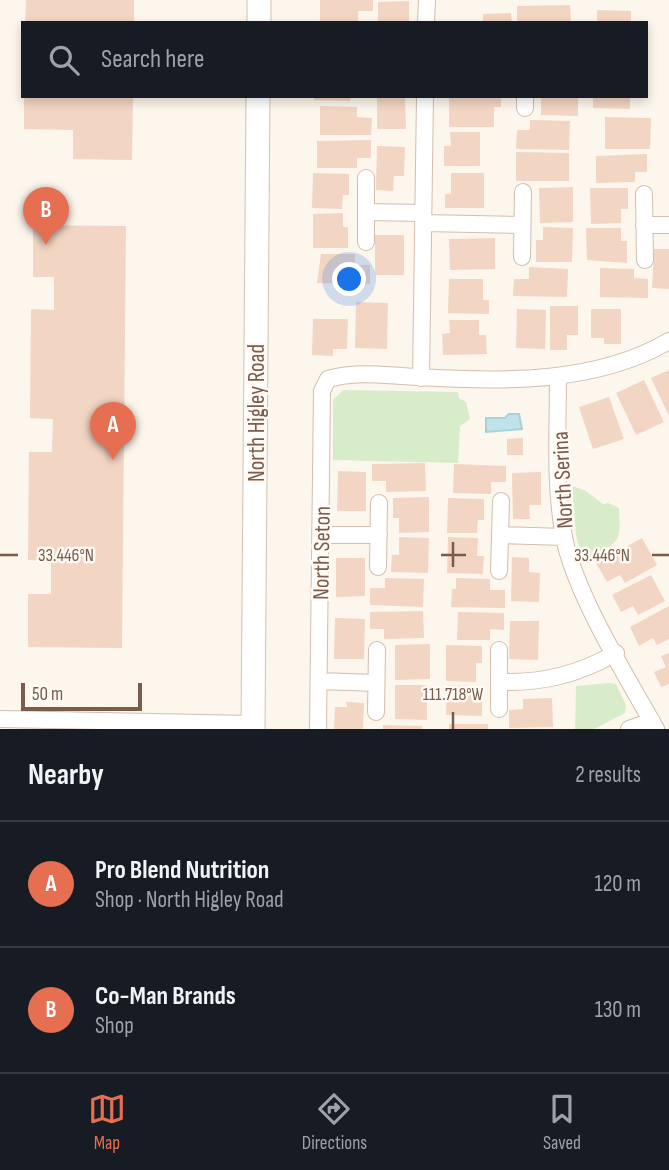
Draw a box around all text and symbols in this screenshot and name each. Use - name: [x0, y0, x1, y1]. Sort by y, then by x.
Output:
- search box: [21, 21, 648, 98]
- icon: search: [45, 41, 83, 79]
- text: Search here: [101, 44, 204, 75]
- pin: B: [23, 187, 69, 245]
- your location: [332, 262, 366, 296]
- street label: North Higley Road: [243, 344, 271, 482]
- pin: A: [90, 402, 136, 460]
- street label: North Serina: [546, 431, 580, 529]
- street label: North Seton: [307, 506, 337, 600]
- text: 33.446°N: [38, 545, 94, 566]
- text: 33.446°N: [574, 545, 630, 566]
- scale bar: [21, 680, 142, 712]
- text: 50 m: [32, 683, 63, 706]
- text: 111.718°W: [423, 684, 484, 705]
- text: Nearby: [28, 757, 104, 793]
- text: 2 results: [575, 761, 641, 789]
- text: Pro Blend Nutrition: [95, 855, 269, 886]
- text: A: [46, 870, 56, 898]
- text: 120 m: [595, 870, 641, 898]
- text: Shop · North Higley Road: [95, 886, 284, 914]
- text: Co-Man Brands: [95, 981, 236, 1012]
- text: B: [46, 996, 56, 1024]
- text: 130 m: [595, 996, 641, 1024]
- text: Shop: [95, 1012, 134, 1040]
- tab: Map: [88, 1090, 126, 1155]
- tab: Directions: [302, 1090, 367, 1155]
- tab: Saved: [543, 1090, 581, 1155]

